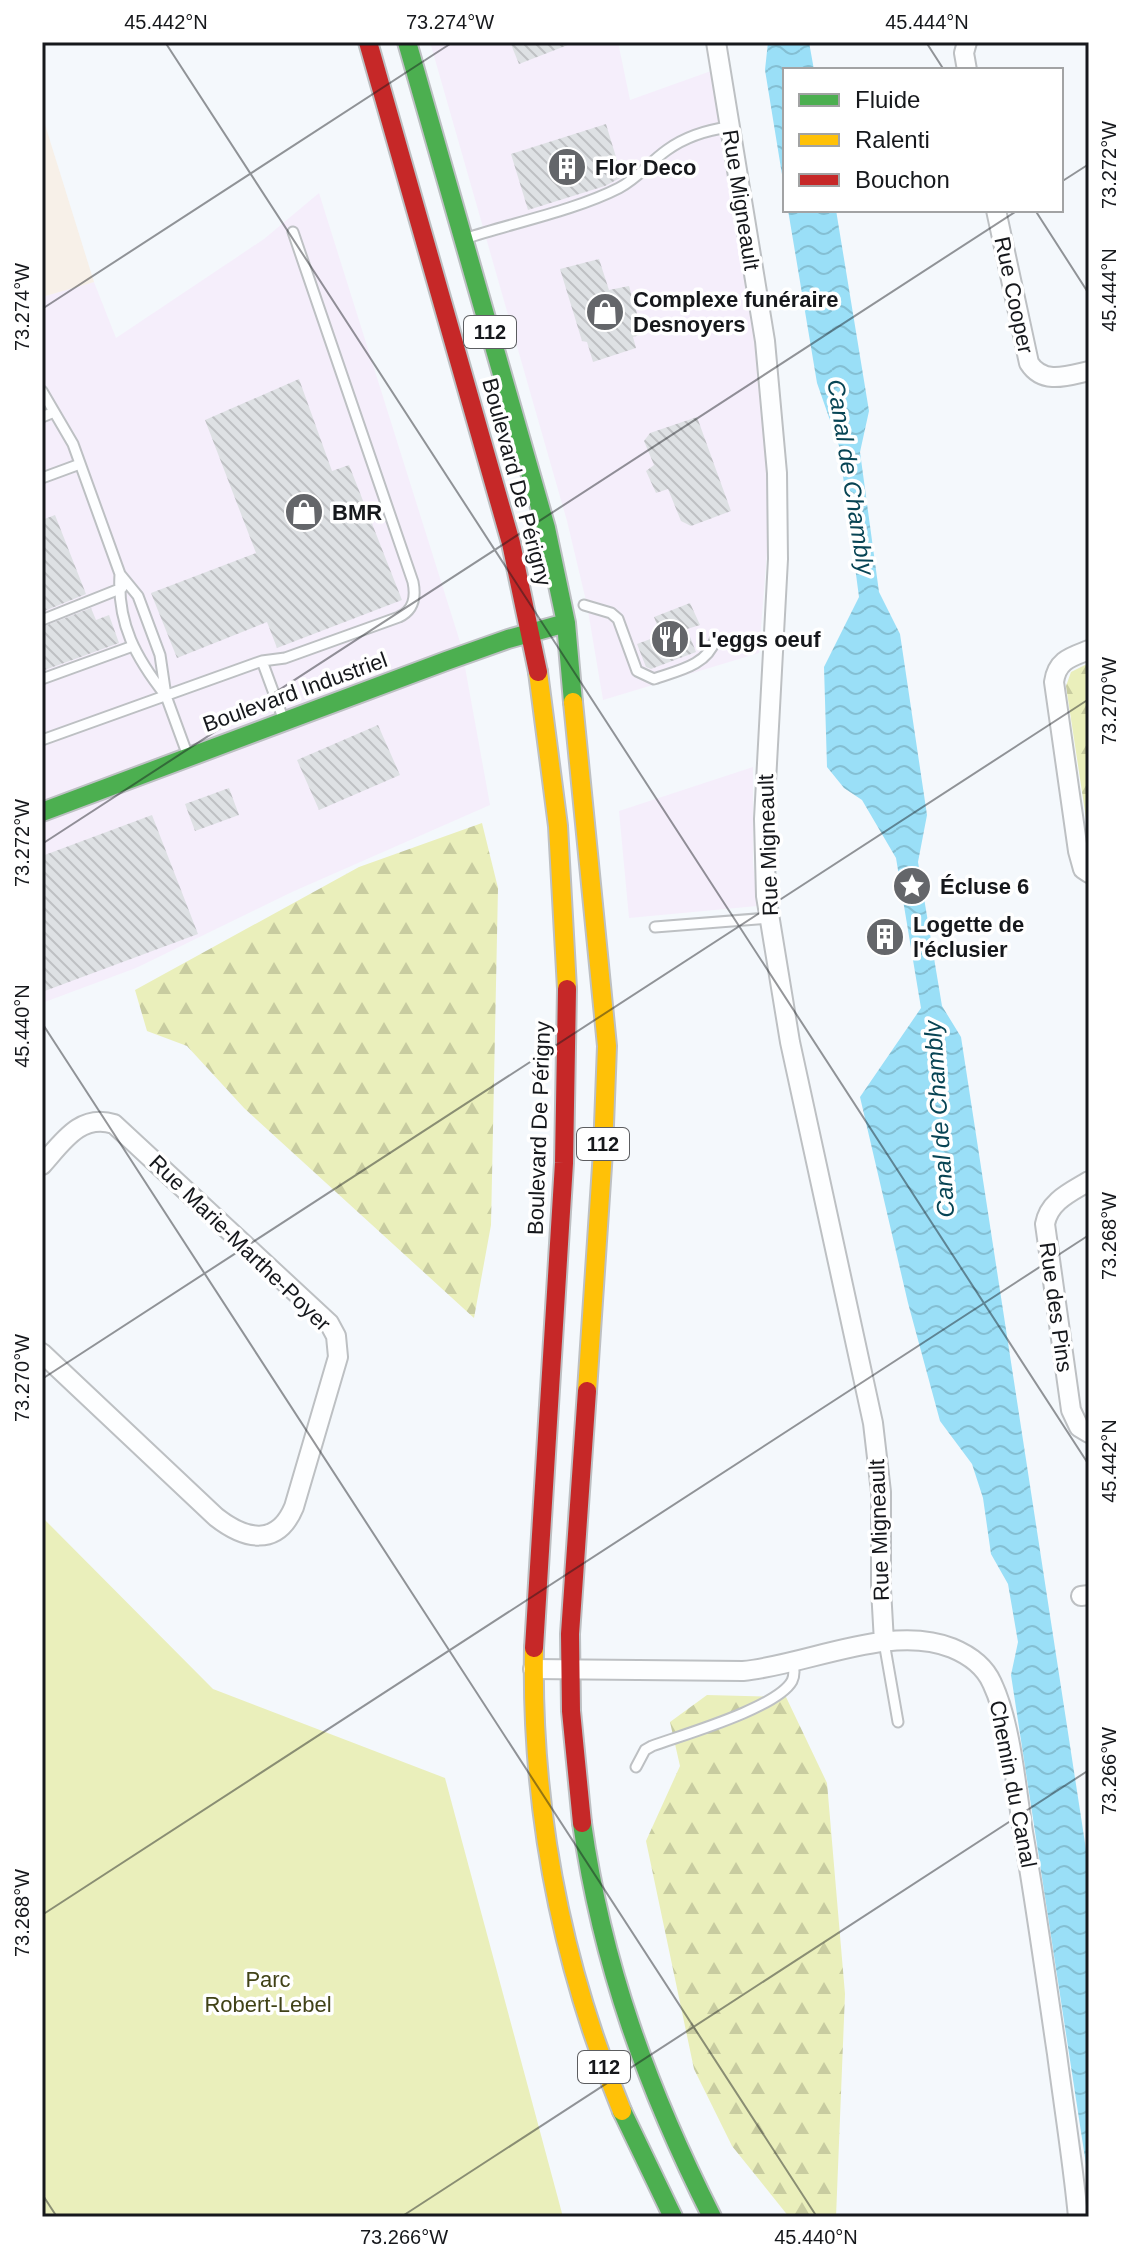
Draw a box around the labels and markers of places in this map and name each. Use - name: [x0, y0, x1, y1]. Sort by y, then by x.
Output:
- building icon: Flor Deco: [546, 146, 588, 188]
- place label: Flor Deco: [595, 155, 696, 180]
- place label: Complexe funéraire Desnoyers: [633, 287, 838, 337]
- shop icon: Complexe funéraire Desnoyers: [584, 291, 626, 333]
- shop icon: BMR: [283, 491, 325, 533]
- place label: BMR: [332, 500, 382, 525]
- restaurant icon: L'eggs oeuf: [649, 618, 691, 660]
- place label: L'eggs oeuf: [698, 627, 821, 652]
- place icon: Écluse 6: [891, 865, 933, 907]
- place label: Écluse 6: [940, 874, 1029, 899]
- place label: Logette de l'éclusier: [913, 912, 1024, 962]
- building icon: Logette de l'éclusier: [864, 916, 906, 958]

